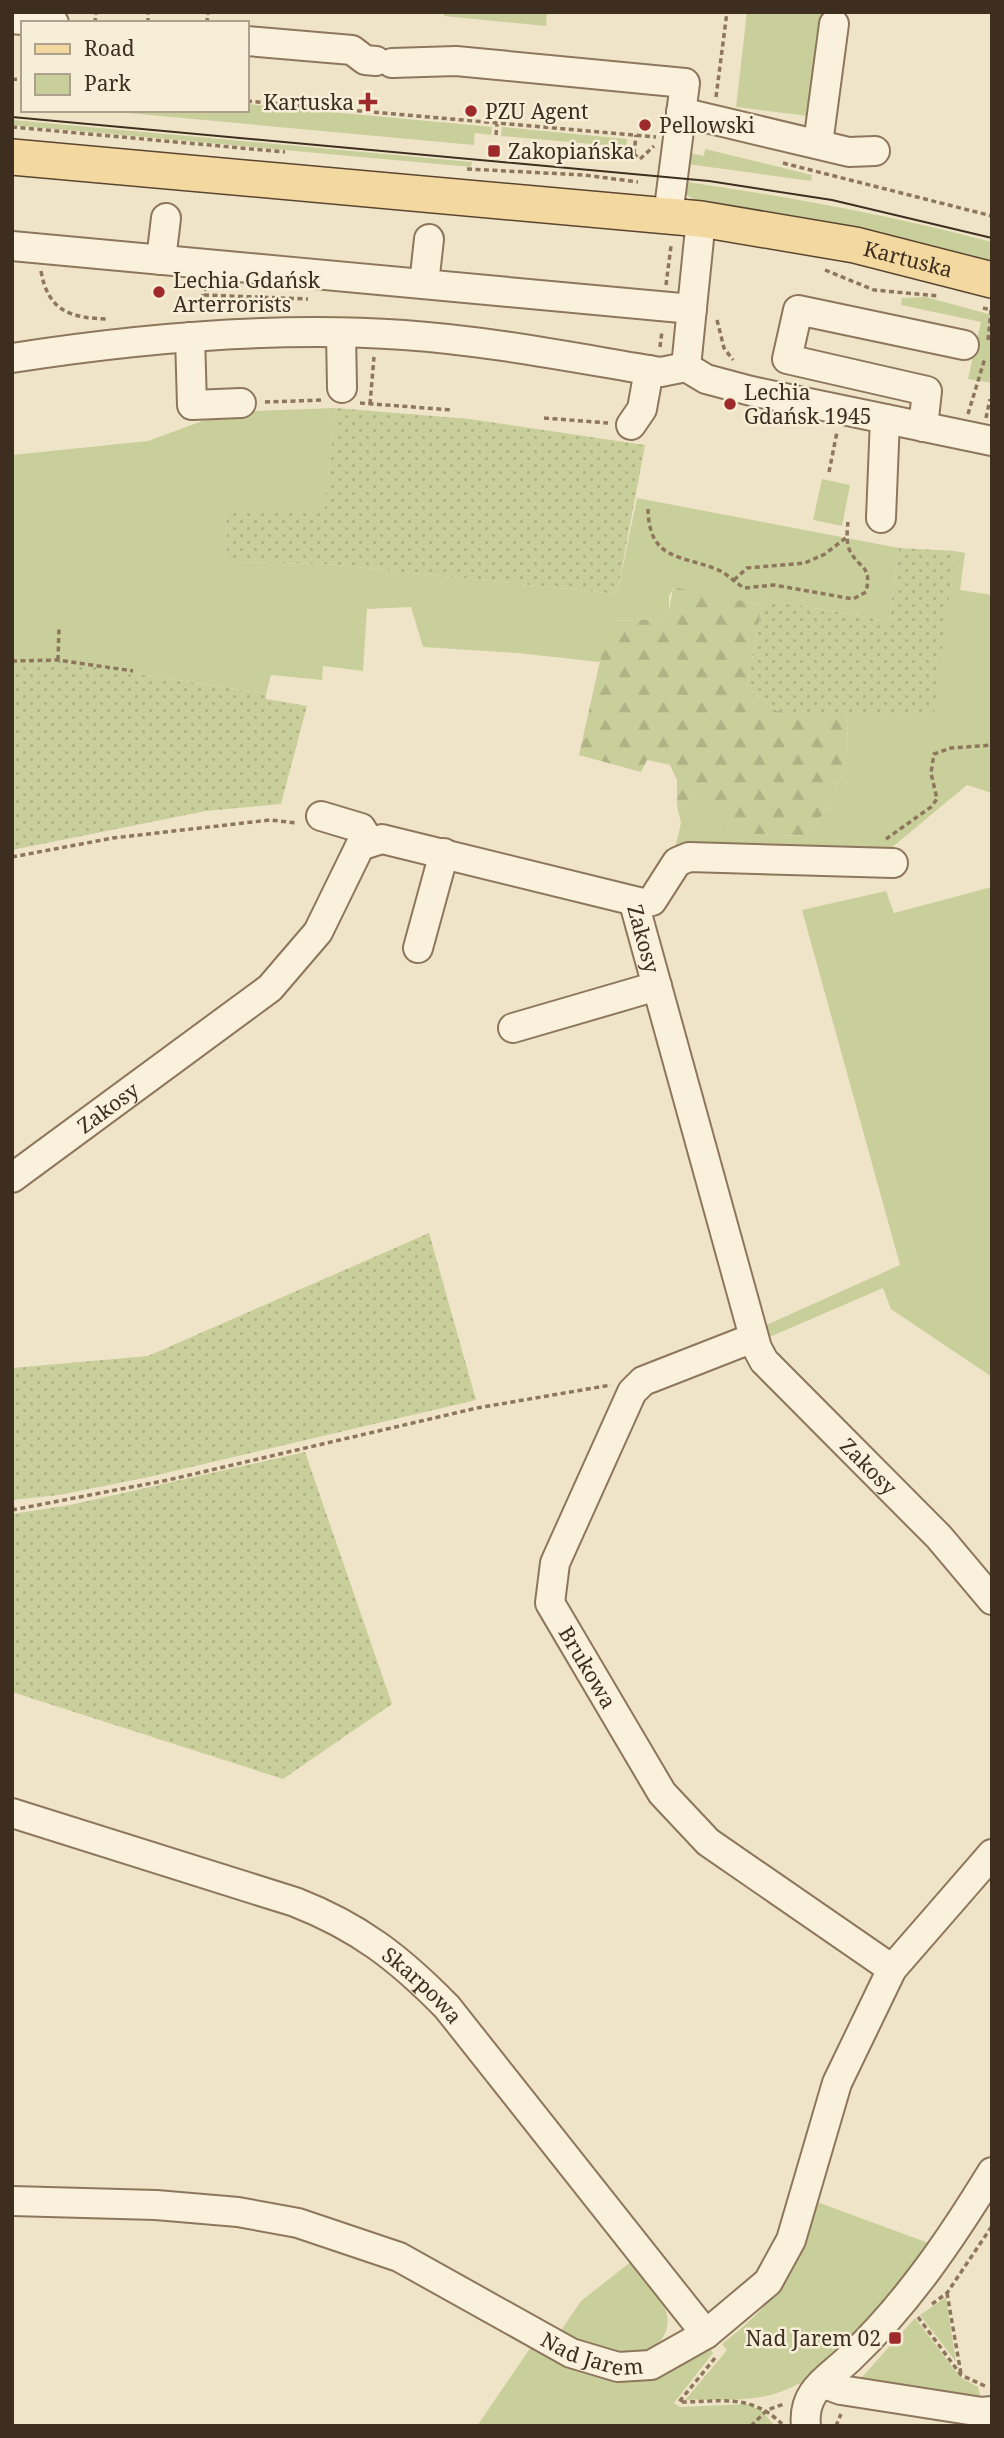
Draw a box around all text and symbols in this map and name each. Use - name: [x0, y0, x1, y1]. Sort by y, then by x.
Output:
- legend: [21, 21, 248, 112]
- text: Road: [84, 34, 135, 62]
- text: Park: [84, 69, 131, 97]
- place label: Kartuska: [263, 88, 354, 116]
- marker: Kartuska: [360, 94, 376, 110]
- place label: PZU Agent: [485, 97, 589, 125]
- marker: PZU Agent: [463, 103, 479, 119]
- place label: Pellowski: [659, 111, 755, 139]
- marker: Pellowski: [637, 117, 653, 133]
- place label: Zakopiańska: [508, 137, 635, 165]
- marker: Zakopiańska: [486, 143, 502, 159]
- street label: Kartuska: [861, 234, 956, 283]
- place label: Lechia Gdańsk Arterrorists: [173, 266, 321, 318]
- marker: Lechia Gdańsk Arterrorists: [151, 284, 167, 300]
- place label: Lechia Gdańsk 1945: [744, 378, 871, 430]
- marker: Lechia Gdańsk 1945: [722, 396, 738, 412]
- street label: Zakosy: [621, 901, 667, 976]
- street label: Zakosy: [71, 1075, 144, 1139]
- street label: Zakosy: [834, 1432, 903, 1501]
- street label: Brukowa: [553, 1621, 623, 1713]
- street label: Skarpowa: [377, 1940, 469, 2029]
- place label: Nad Jarem 02: [746, 2324, 881, 2352]
- street label: Nad Jarem: [536, 2325, 644, 2382]
- marker: Nad Jarem 02: [887, 2330, 903, 2346]

